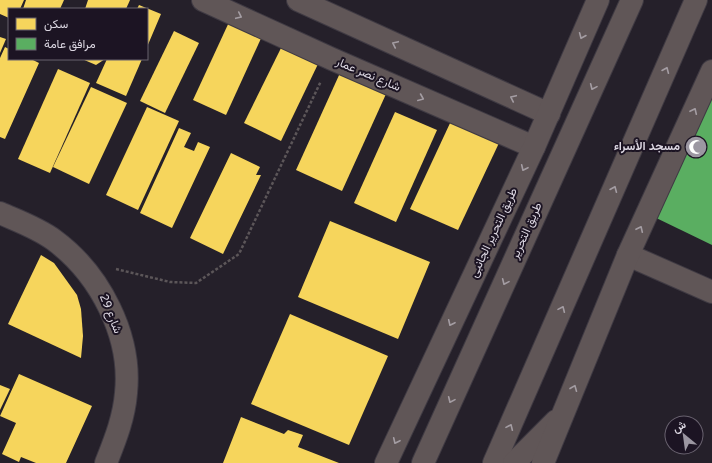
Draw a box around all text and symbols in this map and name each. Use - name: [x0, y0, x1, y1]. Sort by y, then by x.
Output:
- legend: [8, 8, 148, 60]
- one-way arrow: [234, 11, 242, 19]
- text: سكن: [44, 17, 68, 33]
- one-way arrow: [579, 32, 587, 39]
- text: مرافق عامة: [44, 37, 96, 53]
- one-way arrow: [392, 41, 399, 49]
- street label: شارع نصر عمار: [332, 54, 403, 96]
- one-way arrow: [661, 67, 669, 74]
- one-way arrow: [590, 82, 598, 90]
- one-way arrow: [417, 93, 425, 101]
- one-way arrow: [510, 95, 518, 103]
- one-way arrow: [689, 108, 697, 115]
- mosque icon: مسجد الأسراء: [683, 134, 709, 160]
- place label: مسجد الأسراء: [614, 139, 680, 155]
- one-way arrow: [521, 164, 529, 171]
- street label: طريق التحرير الجانبى: [466, 185, 522, 280]
- one-way arrow: [609, 186, 617, 194]
- street label: طريق التحرير: [507, 200, 547, 263]
- one-way arrow: [635, 226, 643, 234]
- one-way arrow: [502, 277, 510, 285]
- street label: شارع 29: [95, 292, 125, 336]
- one-way arrow: [557, 305, 565, 313]
- one-way arrow: [448, 319, 456, 327]
- one-way arrow: [569, 385, 577, 393]
- one-way arrow: [448, 396, 456, 403]
- north arrow: [664, 415, 704, 455]
- text: ش: [670, 418, 689, 436]
- one-way arrow: [505, 424, 513, 431]
- one-way arrow: [393, 437, 401, 444]

